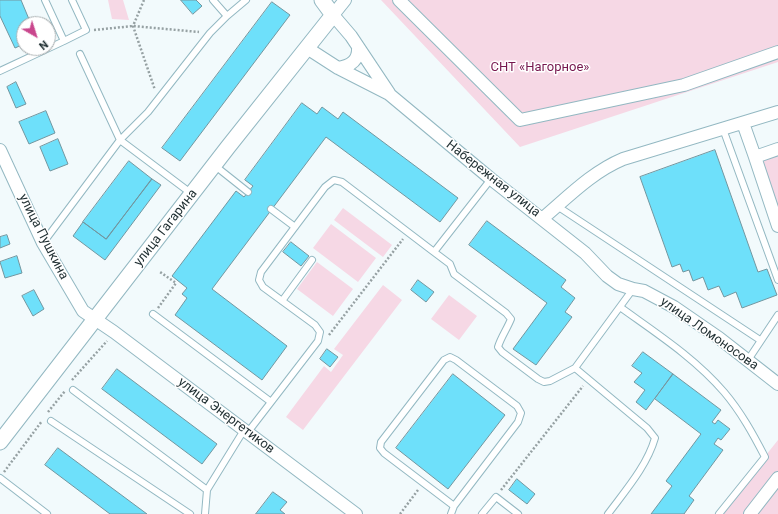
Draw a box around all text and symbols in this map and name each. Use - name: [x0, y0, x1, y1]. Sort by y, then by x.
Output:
- north arrow: [16, 16, 56, 56]
- text: N: [36, 37, 50, 52]
- park label: СНТ «Нагорное»: [491, 60, 589, 76]
- street label: Набережная улица: [443, 137, 543, 221]
- street label: улица Гагарина: [131, 186, 201, 270]
- street label: улица Пушкина: [15, 192, 71, 282]
- street label: улица Ломоносова: [657, 294, 761, 374]
- street label: улица Энергетиков: [175, 375, 277, 457]

